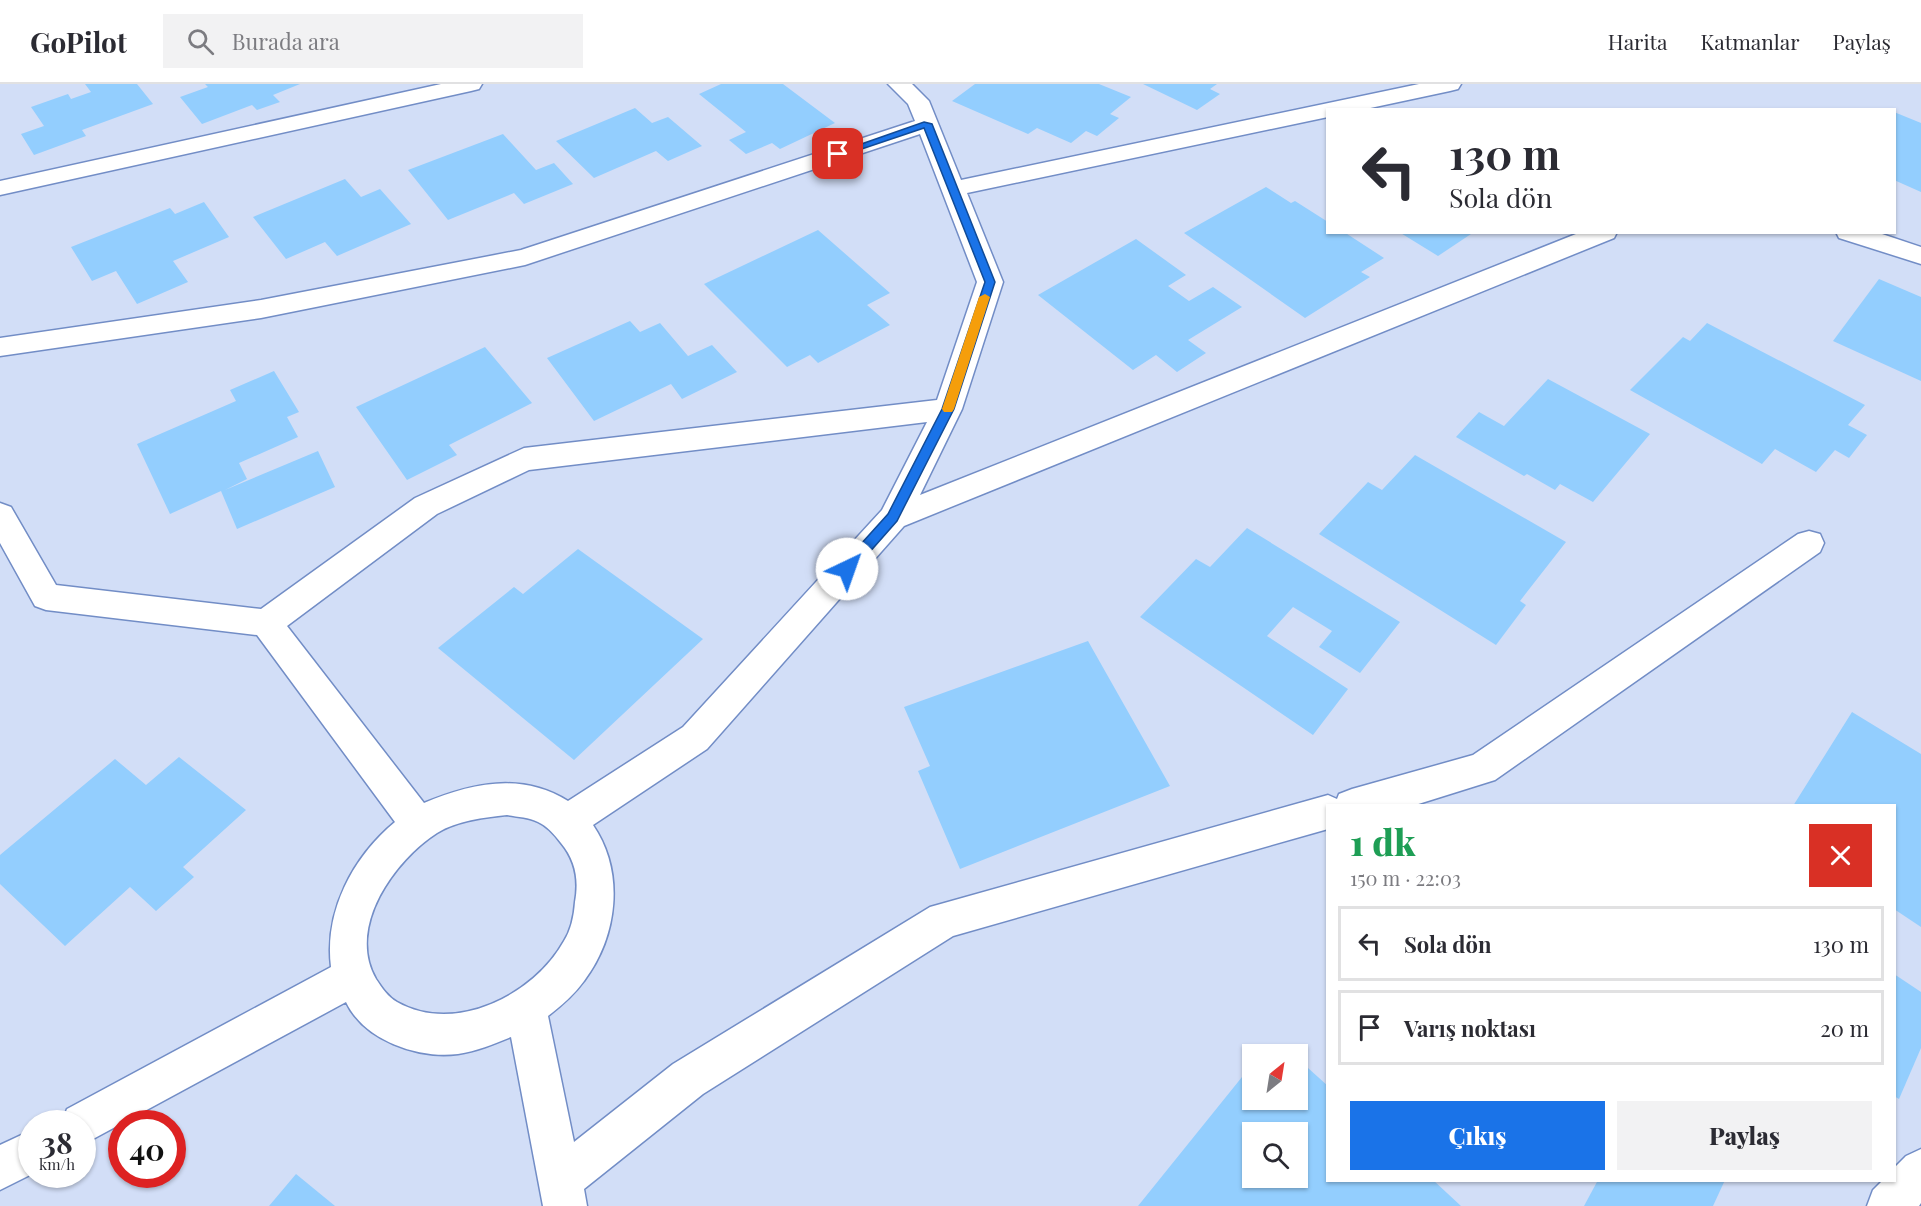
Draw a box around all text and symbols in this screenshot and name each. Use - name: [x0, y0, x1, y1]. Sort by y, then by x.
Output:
- search box: [163, 14, 583, 68]
- text: GoPilot: [30, 23, 127, 60]
- icon: search: [184, 25, 217, 58]
- text: Burada ara: [232, 26, 340, 56]
- text: Harita: [1608, 27, 1668, 55]
- text: Katmanlar: [1701, 27, 1800, 55]
- text: Paylaş: [1833, 27, 1891, 55]
- text: 130 m: [1449, 125, 1560, 181]
- pin: [812, 128, 863, 179]
- icon: left: [1350, 132, 1428, 210]
- icon: arrive: [821, 137, 854, 170]
- text: Sola dön: [1449, 179, 1552, 215]
- position arrow: [815, 537, 879, 601]
- text: 1 dk: [1350, 817, 1415, 865]
- button: close: [1809, 824, 1872, 887]
- text: 150 m · 22:03: [1350, 864, 1461, 891]
- icon: left: [1353, 927, 1386, 960]
- text: Sola dön: [1404, 929, 1491, 959]
- text: 130 m: [1813, 929, 1869, 959]
- icon: arrive: [1353, 1011, 1386, 1044]
- text: Varış noktası: [1404, 1013, 1536, 1043]
- text: 20 m: [1820, 1013, 1869, 1043]
- north arrow: [1242, 1044, 1308, 1110]
- map controls: [1242, 1044, 1308, 1188]
- button: Çıkış: [1350, 1101, 1605, 1170]
- button: Paylaş: [1617, 1101, 1872, 1170]
- speed limit sign: 40: [108, 1110, 186, 1188]
- text: 38: [41, 1122, 73, 1162]
- button: search: [1242, 1122, 1308, 1188]
- text: km/h: [39, 1154, 75, 1174]

